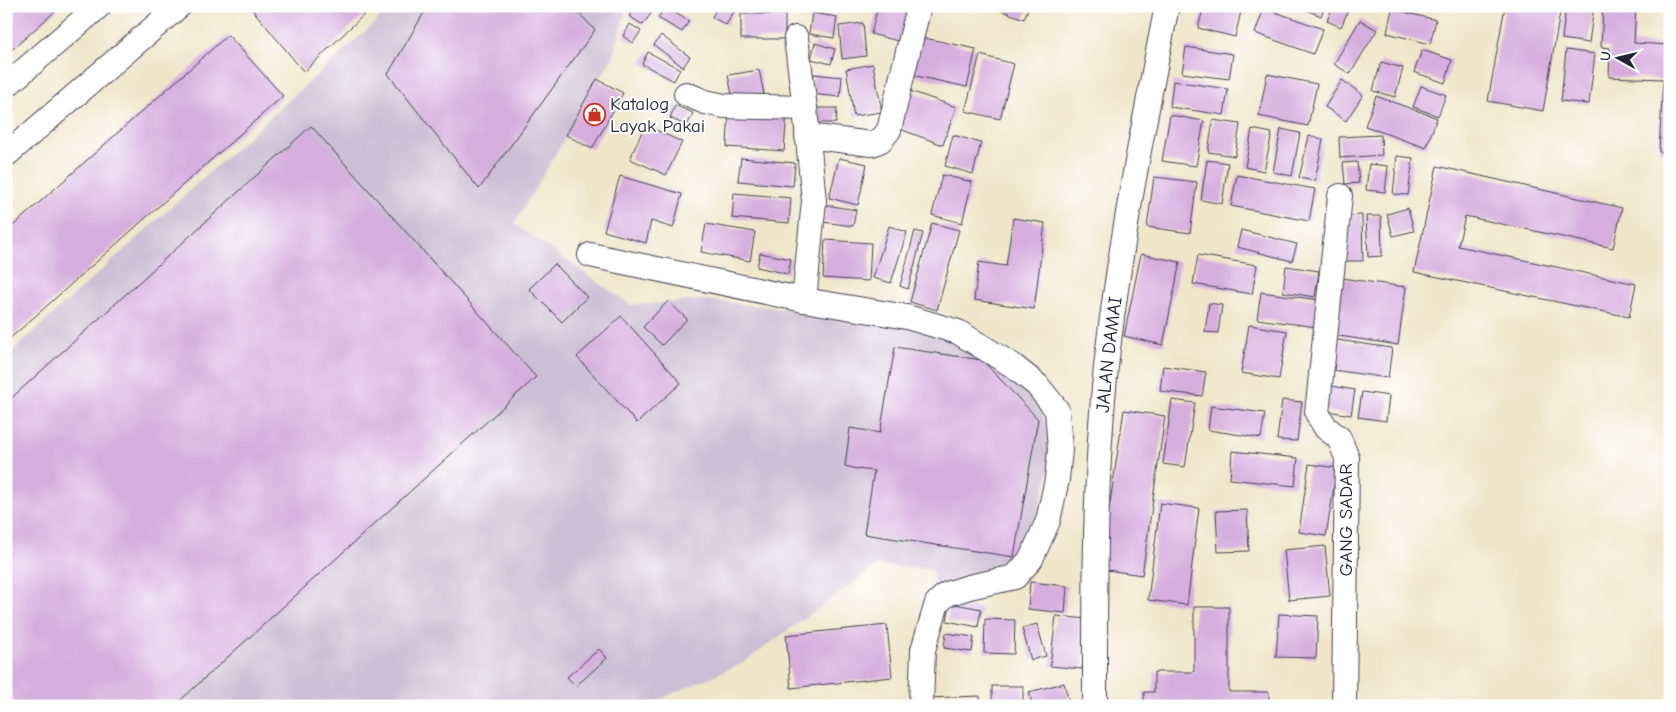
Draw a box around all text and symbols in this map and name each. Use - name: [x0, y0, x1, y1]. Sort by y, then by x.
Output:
- north arrow: [1594, 32, 1644, 82]
- text: U: [1597, 50, 1615, 62]
- place label: Katalog Layak Pakai: [610, 93, 705, 137]
- shop icon: Katalog Layak Pakai: [582, 102, 606, 126]
- street label: JALAN DAMAI: [1092, 295, 1127, 413]
- street label: GANG SADAR: [1335, 464, 1357, 576]

